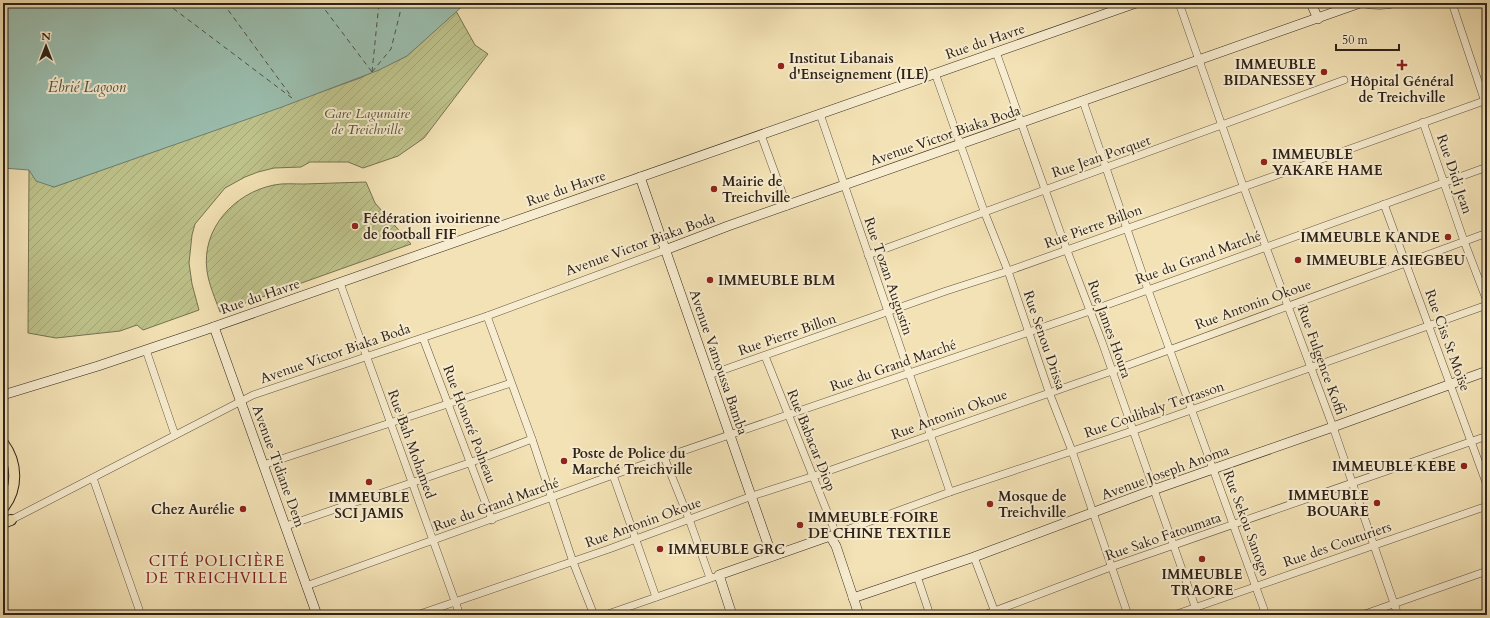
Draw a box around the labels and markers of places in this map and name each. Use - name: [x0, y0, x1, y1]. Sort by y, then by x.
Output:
- place label: Institut Libanais d'Enseignement (ILE): [789, 49, 929, 84]
- place label: IMMEUBLE BIDANESSEY: [1223, 55, 1317, 90]
- marker: Hôpital Général de Treichville: [1396, 59, 1408, 71]
- marker: Institut Libanais d'Enseignement (ILE): [776, 61, 786, 71]
- marker: IMMEUBLE BIDANESSEY: [1319, 67, 1329, 77]
- place label: Hôpital Général de Treichville: [1350, 72, 1454, 107]
- place label: IMMEUBLE YAKARE HAME: [1272, 145, 1383, 180]
- marker: IMMEUBLE YAKARE HAME: [1259, 157, 1269, 167]
- place label: Mairie de Treichville: [722, 172, 791, 207]
- marker: Mairie de Treichville: [709, 184, 719, 194]
- place label: Fédération ivoirienne de football FIF: [363, 209, 500, 244]
- marker: Fédération ivoirienne de football FIF: [350, 221, 360, 231]
- place label: IMMEUBLE KANDE: [1300, 228, 1440, 247]
- marker: IMMEUBLE KANDE: [1443, 232, 1453, 242]
- place label: IMMEUBLE ASIEGBEU: [1306, 251, 1465, 270]
- marker: IMMEUBLE ASIEGBEU: [1293, 255, 1303, 265]
- place label: IMMEUBLE BLM: [718, 271, 836, 290]
- marker: IMMEUBLE BLM: [705, 275, 715, 285]
- place label: Poste de Police du Marché Treichville: [572, 444, 693, 479]
- marker: Poste de Police du Marché Treichville: [559, 456, 569, 466]
- place label: IMMEUBLE KEBE: [1332, 457, 1456, 476]
- marker: IMMEUBLE KEBE: [1459, 461, 1469, 471]
- marker: IMMEUBLE SCI JAMIS: [364, 477, 374, 487]
- place label: IMMEUBLE BOUARE: [1288, 486, 1369, 521]
- place label: Mosque de Treichville: [998, 487, 1067, 522]
- place label: IMMEUBLE SCI JAMIS: [329, 488, 410, 523]
- marker: IMMEUBLE BOUARE: [1372, 498, 1382, 508]
- marker: Mosque de Treichville: [985, 499, 995, 509]
- place label: Chez Aurélie: [151, 500, 235, 519]
- marker: Chez Aurélie: [238, 504, 248, 514]
- place label: IMMEUBLE FOIRE DE CHINE TEXTILE: [808, 508, 951, 543]
- marker: IMMEUBLE FOIRE DE CHINE TEXTILE: [795, 520, 805, 530]
- place label: IMMEUBLE GRC: [668, 540, 785, 559]
- marker: IMMEUBLE GRC: [655, 544, 665, 554]
- marker: IMMEUBLE TRAORE: [1197, 554, 1207, 564]
- place label: IMMEUBLE TRAORE: [1162, 565, 1243, 600]

